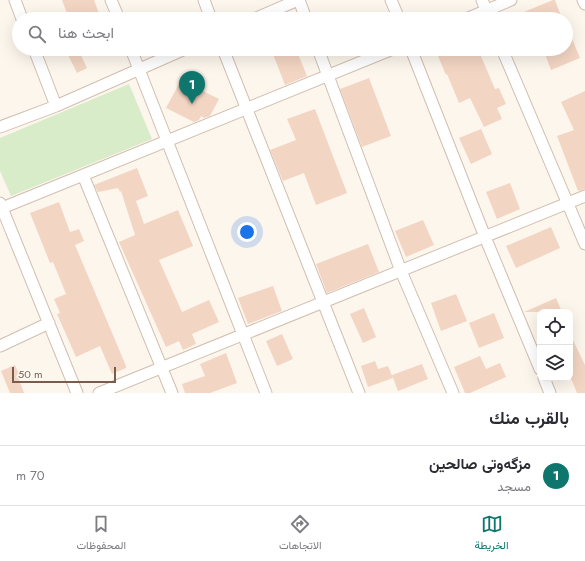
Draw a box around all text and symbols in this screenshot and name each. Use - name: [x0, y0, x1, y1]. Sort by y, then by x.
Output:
- search box: [12, 12, 573, 56]
- text: ابحث هنا: [58, 22, 114, 44]
- icon: search: [26, 23, 48, 45]
- pin: 1: [179, 71, 205, 104]
- your location: [237, 222, 257, 242]
- map controls: [537, 309, 573, 381]
- button: locate: [537, 309, 573, 345]
- button: layers: [537, 345, 573, 381]
- scale bar: [12, 365, 116, 384]
- text: 50 m: [18, 366, 43, 382]
- text: بالقرب منك: [489, 406, 569, 430]
- text: مزگەوتی صالحین: [429, 453, 531, 475]
- text: 70 m: [16, 466, 45, 485]
- text: 1: [553, 466, 559, 485]
- text: مسجد: [497, 477, 531, 496]
- tab: المحفوظات: [76, 513, 126, 555]
- tab: الاتجاهات: [279, 513, 322, 555]
- tab: الخريطة: [475, 513, 509, 555]

